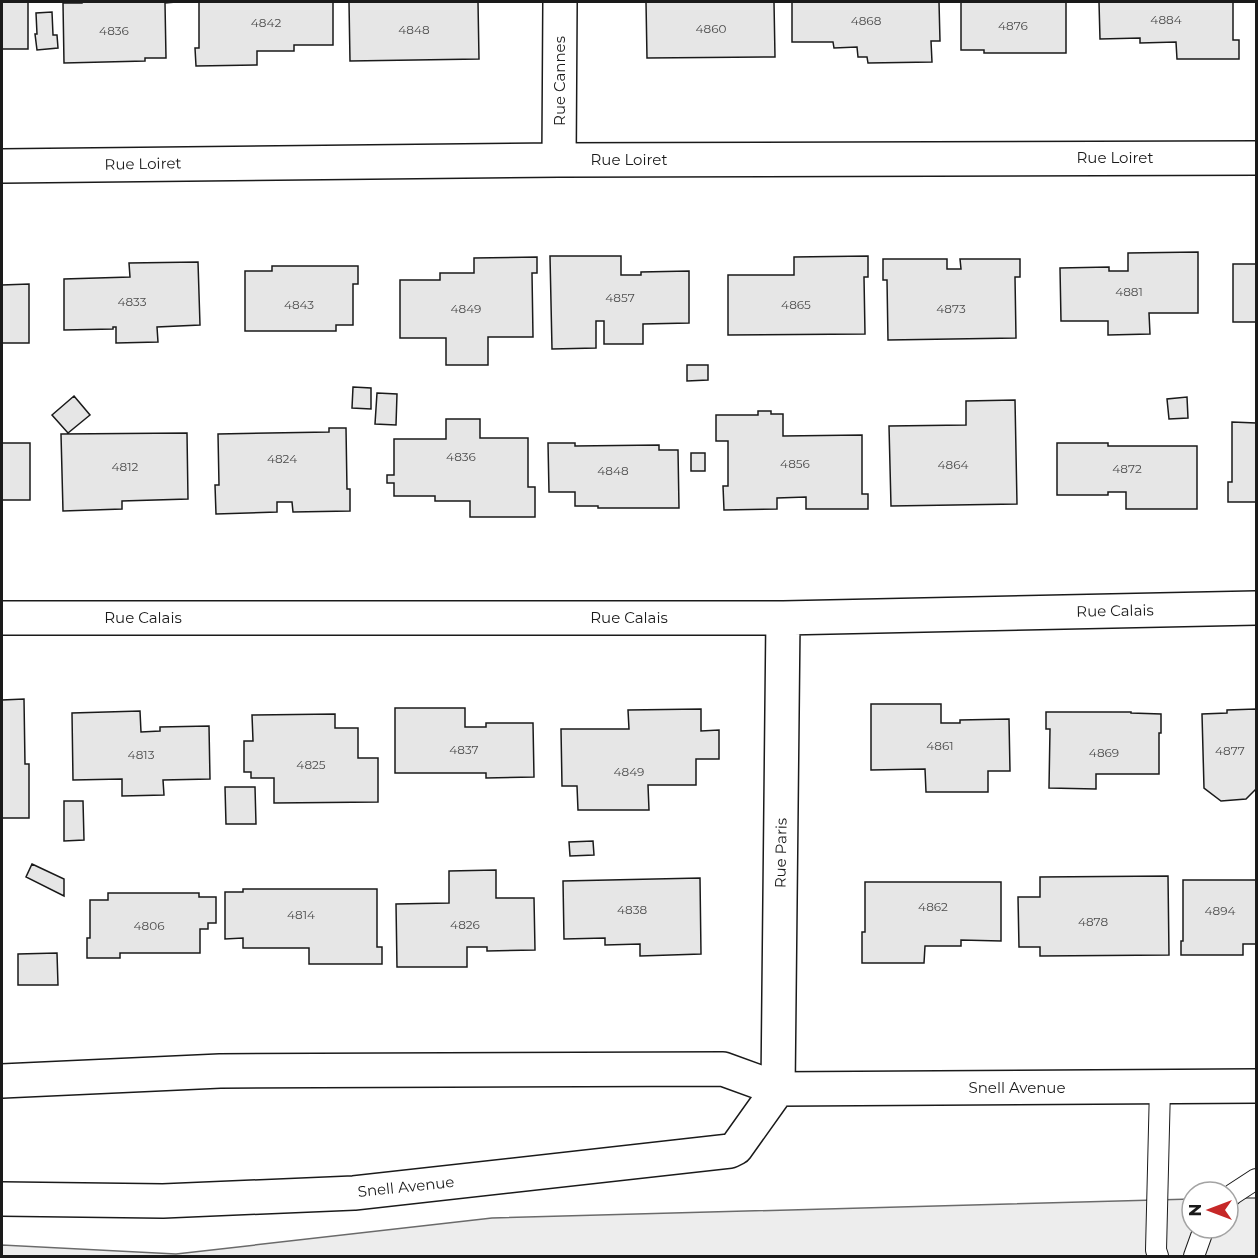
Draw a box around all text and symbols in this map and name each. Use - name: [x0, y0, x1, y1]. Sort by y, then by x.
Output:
- house number: 4884: [1150, 12, 1182, 27]
- house number: 4868: [851, 13, 882, 28]
- house number: 4842: [251, 15, 281, 30]
- house number: 4876: [998, 18, 1028, 33]
- house number: 4860: [696, 21, 727, 36]
- house number: 4848: [398, 22, 430, 37]
- house number: 4836: [99, 23, 129, 38]
- street label: Rue Cannes: [550, 36, 569, 126]
- street label: Rue Loiret: [1076, 148, 1154, 167]
- street label: Rue Loiret: [590, 150, 668, 169]
- street label: Rue Loiret: [104, 153, 182, 174]
- house number: 4881: [1115, 284, 1143, 299]
- house number: 4857: [605, 290, 635, 305]
- house number: 4833: [117, 294, 147, 309]
- house number: 4843: [284, 297, 314, 312]
- house number: 4865: [781, 297, 811, 312]
- house number: 4849: [451, 301, 481, 316]
- house number: 4873: [936, 301, 966, 316]
- house number: 4836: [446, 449, 476, 464]
- house number: 4824: [267, 451, 297, 466]
- house number: 4856: [780, 456, 810, 471]
- house number: 4864: [938, 457, 969, 472]
- house number: 4812: [112, 459, 139, 474]
- house number: 4872: [1112, 461, 1142, 476]
- house number: 4848: [597, 463, 629, 478]
- street label: Rue Calais: [1076, 600, 1154, 621]
- street label: Rue Calais: [104, 608, 182, 627]
- street label: Rue Calais: [590, 608, 668, 627]
- house number: 4861: [926, 738, 954, 753]
- house number: 4837: [449, 742, 479, 757]
- house number: 4877: [1215, 743, 1245, 758]
- house number: 4869: [1089, 745, 1119, 760]
- house number: 4813: [128, 747, 155, 762]
- house number: 4825: [296, 757, 326, 772]
- house number: 4849: [614, 764, 644, 779]
- street label: Rue Paris: [770, 818, 791, 888]
- house number: 4862: [918, 899, 948, 914]
- house number: 4838: [617, 902, 647, 917]
- house number: 4894: [1205, 903, 1236, 918]
- house number: 4814: [287, 907, 315, 922]
- house number: 4878: [1078, 914, 1108, 929]
- house number: 4826: [450, 917, 480, 932]
- house number: 4806: [134, 918, 164, 933]
- street label: Snell Avenue: [968, 1078, 1066, 1097]
- street label: Snell Avenue: [357, 1172, 455, 1201]
- north arrow: [1180, 1180, 1240, 1240]
- text: N: [1186, 1204, 1205, 1216]

